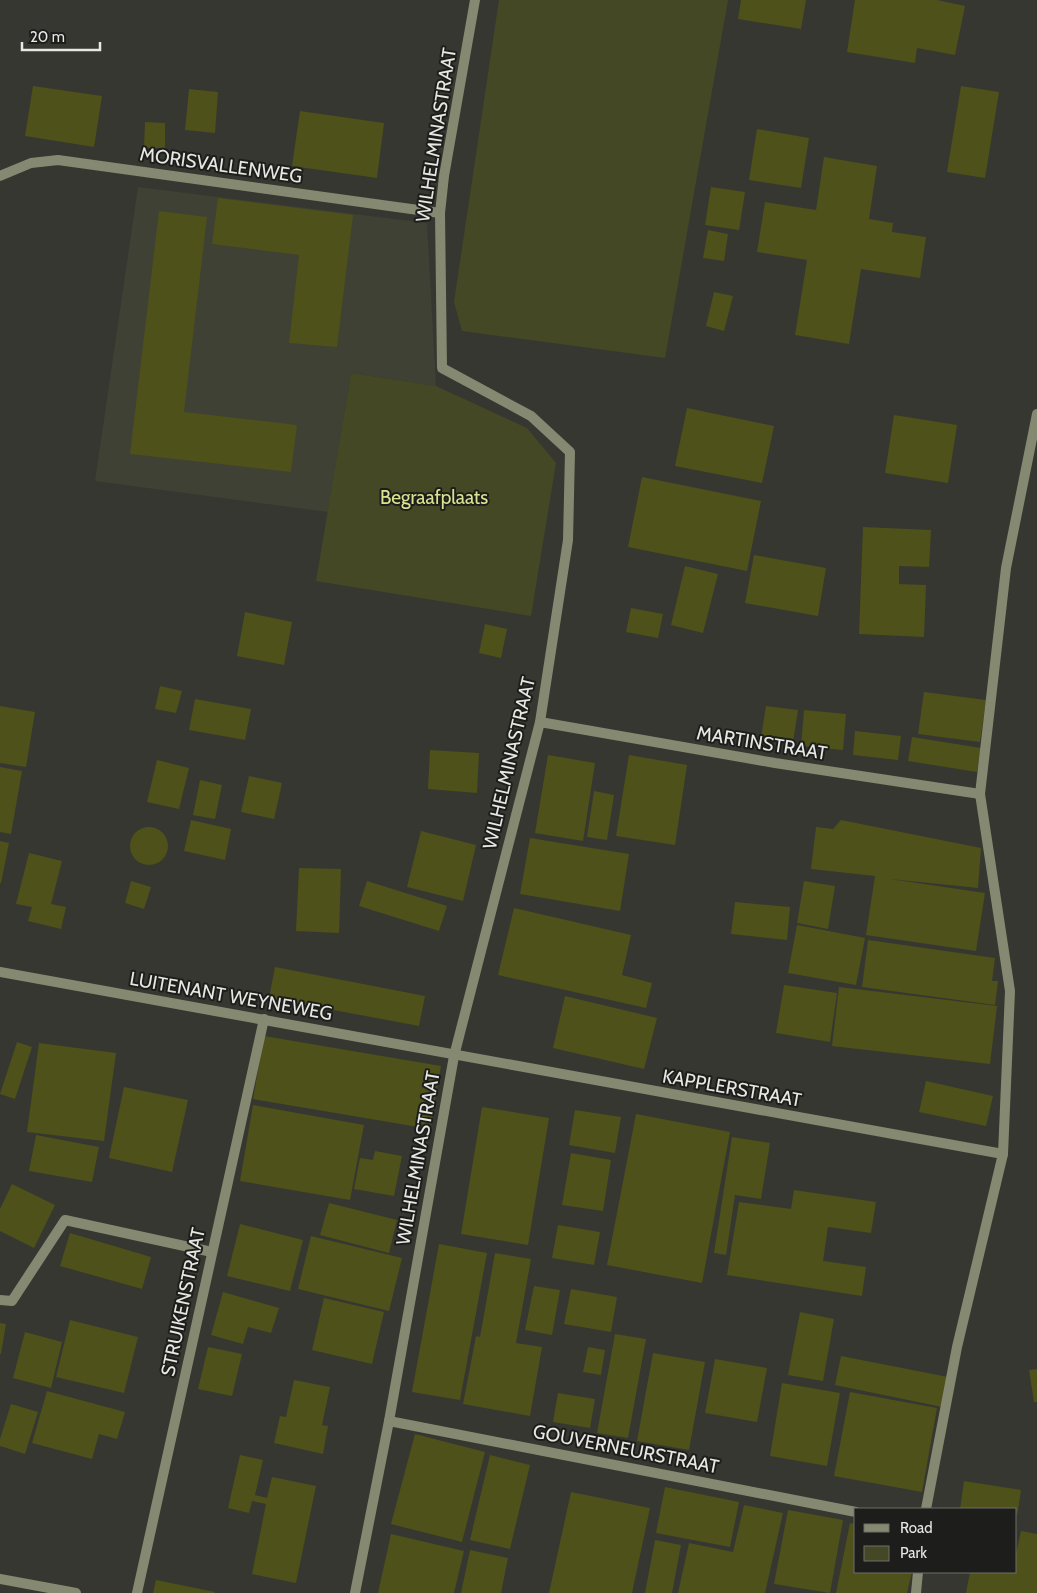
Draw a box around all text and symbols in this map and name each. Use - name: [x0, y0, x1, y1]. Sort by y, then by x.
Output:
- scale bar: [22, 20, 100, 52]
- text: 20 m: [30, 28, 65, 46]
- street label: WILHELMINASTRAAT: [411, 46, 461, 224]
- street label: MORISVALLENWEG: [138, 142, 304, 188]
- park label: Begraafplaats: [380, 486, 488, 509]
- street label: WILHELMINASTRAAT: [478, 675, 540, 851]
- street label: MARTINSTRAAT: [695, 721, 829, 765]
- street label: LUITENANT WEYNEWEG: [128, 967, 334, 1025]
- street label: KAPPLERSTRAAT: [661, 1064, 803, 1112]
- street label: WILHELMINASTRAAT: [391, 1069, 445, 1247]
- street label: STRUIKENSTRAAT: [156, 1226, 210, 1378]
- street label: GOUVERNEURSTRAAT: [531, 1420, 721, 1478]
- legend: [854, 1508, 1017, 1573]
- text: Road: [900, 1519, 933, 1537]
- text: Park: [900, 1544, 927, 1562]

